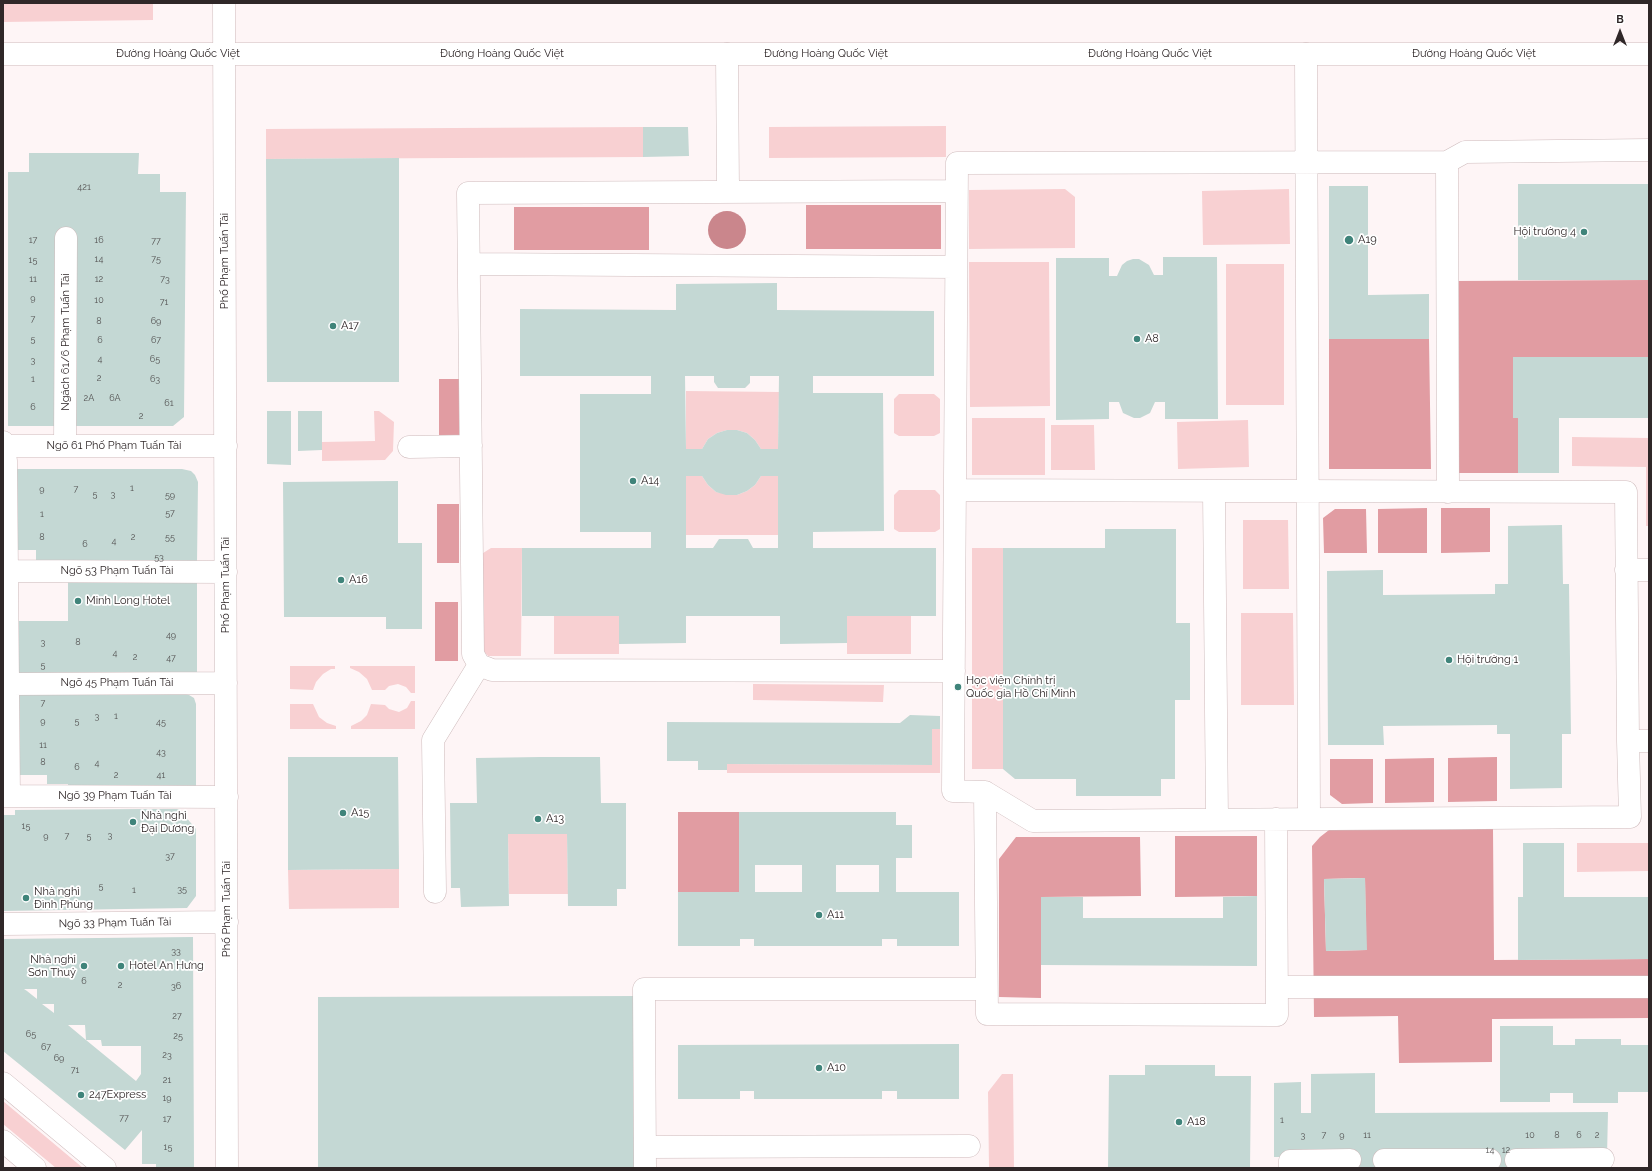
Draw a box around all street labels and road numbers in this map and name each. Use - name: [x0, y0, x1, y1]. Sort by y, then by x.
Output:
- street label: Đường Hoàng Quốc Việt: [116, 47, 240, 61]
- street label: Đường Hoàng Quốc Việt: [440, 47, 564, 61]
- street label: Đường Hoàng Quốc Việt: [764, 47, 888, 61]
- street label: Đường Hoàng Quốc Việt: [1088, 47, 1212, 61]
- street label: Đường Hoàng Quốc Việt: [1412, 47, 1536, 61]
- street label: Phố Phạm Tuấn Tài: [218, 213, 232, 309]
- street label: Ngách 61/6 Phạm Tuấn Tài: [59, 273, 73, 411]
- street label: Ngõ 61 Phố Phạm Tuấn Tài: [47, 439, 181, 453]
- street label: Phố Phạm Tuấn Tài: [219, 537, 233, 633]
- street label: Ngõ 53 Phạm Tuấn Tài: [61, 564, 173, 578]
- street label: Ngõ 45 Phạm Tuấn Tài: [60, 676, 174, 690]
- street label: Ngõ 39 Phạm Tuấn Tài: [58, 789, 172, 803]
- street label: Phố Phạm Tuấn Tài: [220, 861, 234, 957]
- street label: Ngõ 33 Phạm Tuấn Tài: [59, 915, 171, 931]

